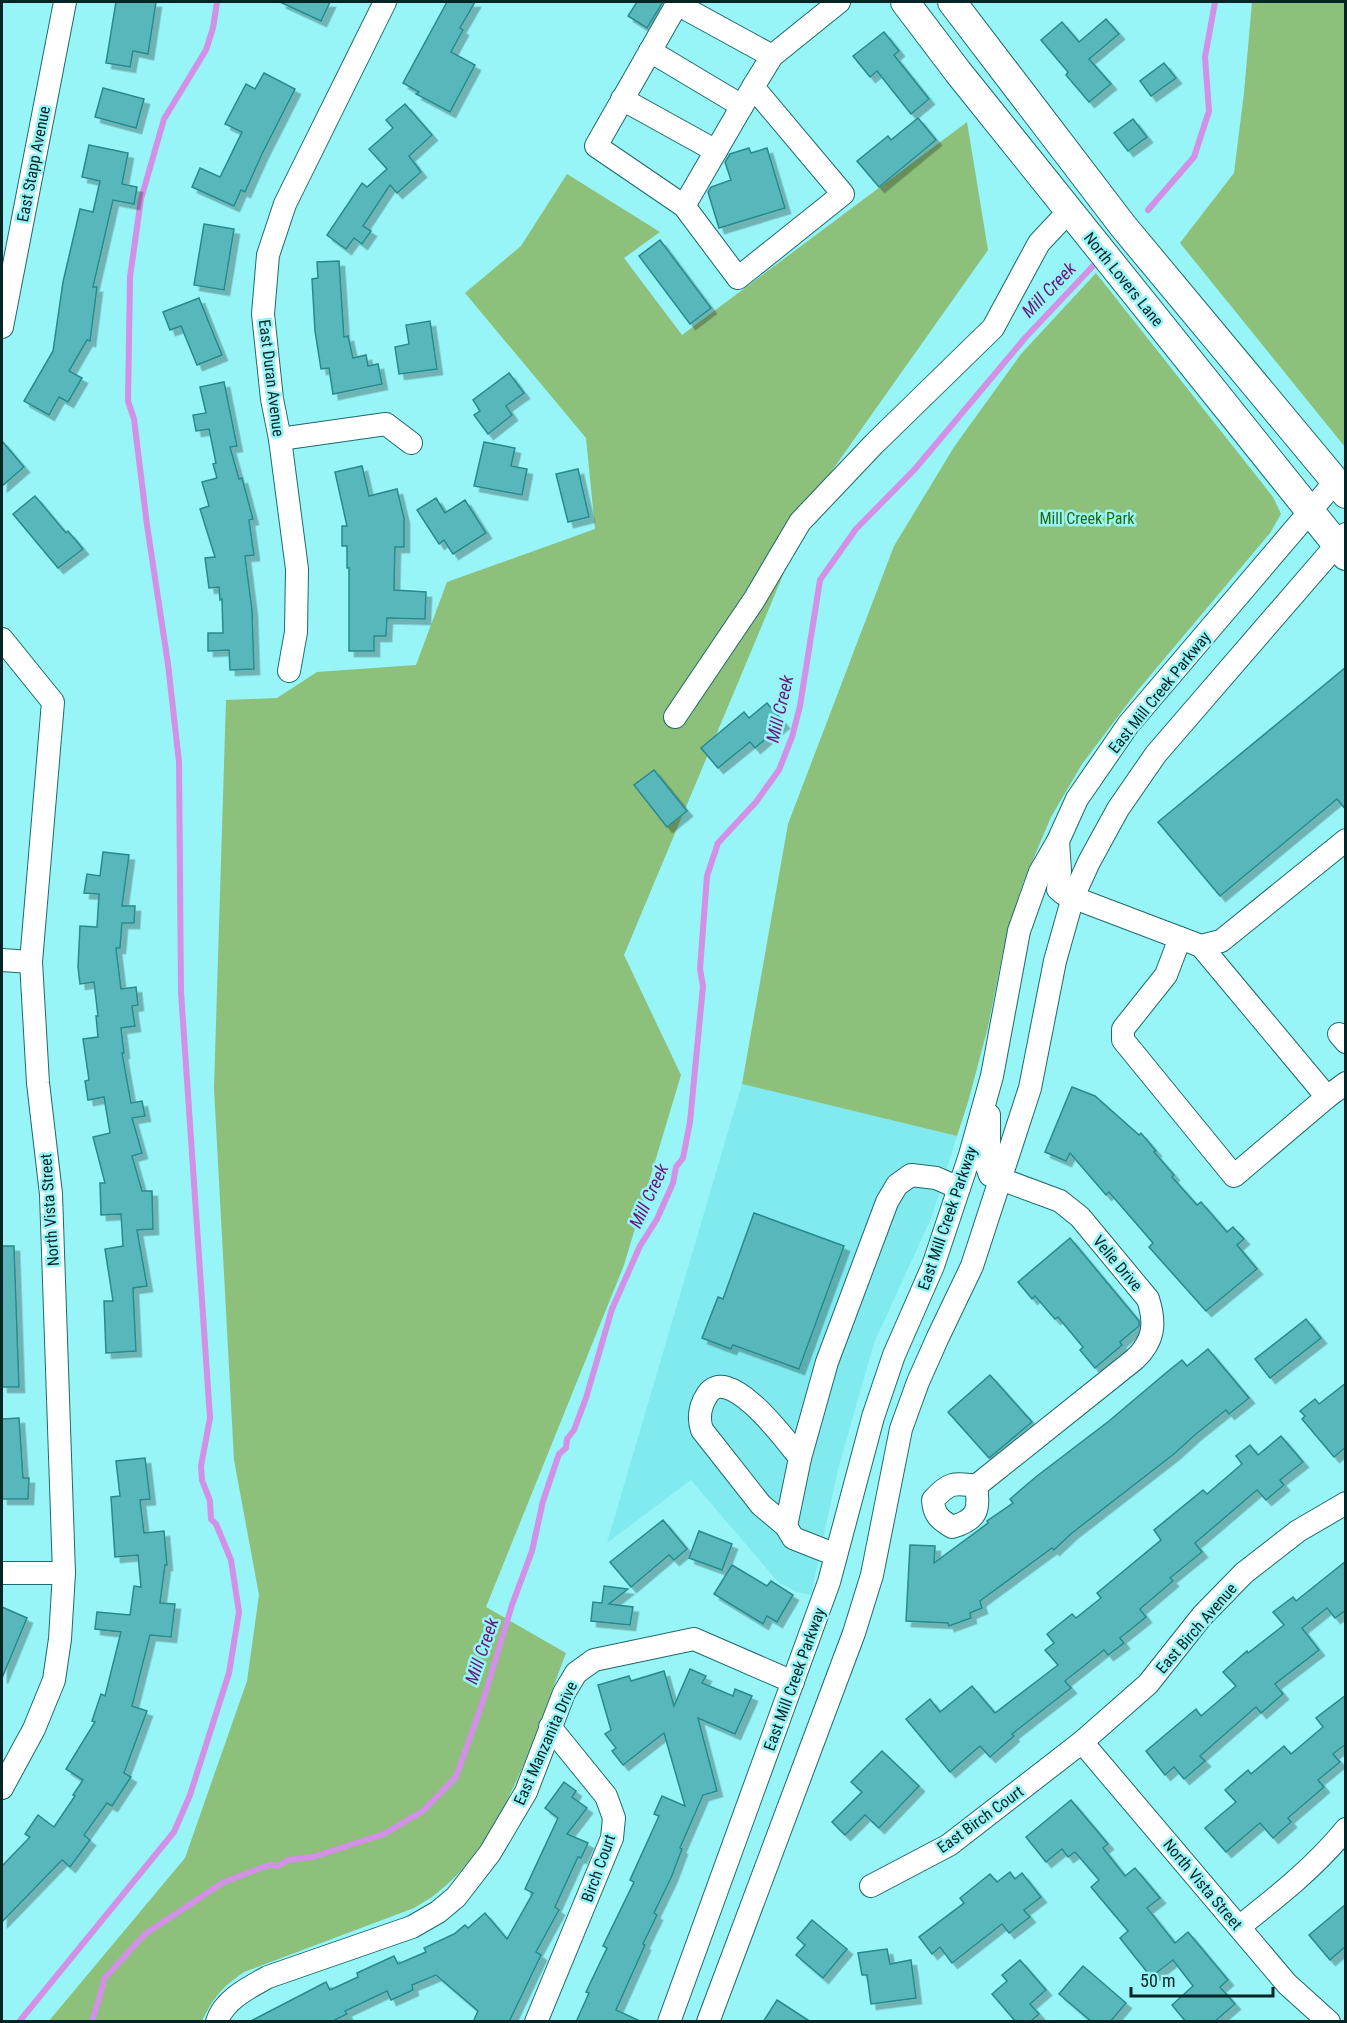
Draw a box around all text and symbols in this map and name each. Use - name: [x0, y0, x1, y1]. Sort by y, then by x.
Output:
- street label: East Stapp Avenue: [13, 105, 54, 224]
- street label: North Lovers Lane: [1080, 228, 1167, 330]
- water label: Mill Creek: [1017, 257, 1081, 322]
- street label: East Duran Avenue: [255, 318, 288, 438]
- park label: Mill Creek Park: [1040, 509, 1135, 528]
- street label: East Mill Creek Parkway: [1105, 627, 1214, 757]
- water label: Mill Creek: [762, 672, 798, 745]
- street label: East Mill Creek Parkway: [914, 1143, 981, 1293]
- street label: North Vista Street: [36, 1153, 63, 1267]
- water label: Mill Creek: [625, 1159, 673, 1231]
- street label: Velie Drive: [1089, 1232, 1146, 1295]
- street label: East Birch Avenue: [1152, 1579, 1241, 1677]
- street label: East Mill Creek Parkway: [760, 1605, 829, 1753]
- water label: Mill Creek: [460, 1614, 503, 1687]
- street label: East Manzanita Drive: [510, 1679, 581, 1808]
- street label: East Birch Court: [933, 1782, 1027, 1857]
- street label: Birch Court: [577, 1831, 620, 1905]
- street label: North Vista Street: [1159, 1835, 1246, 1934]
- scale bar: [1131, 1960, 1274, 1998]
- text: 50 m: [1140, 1970, 1175, 1991]

